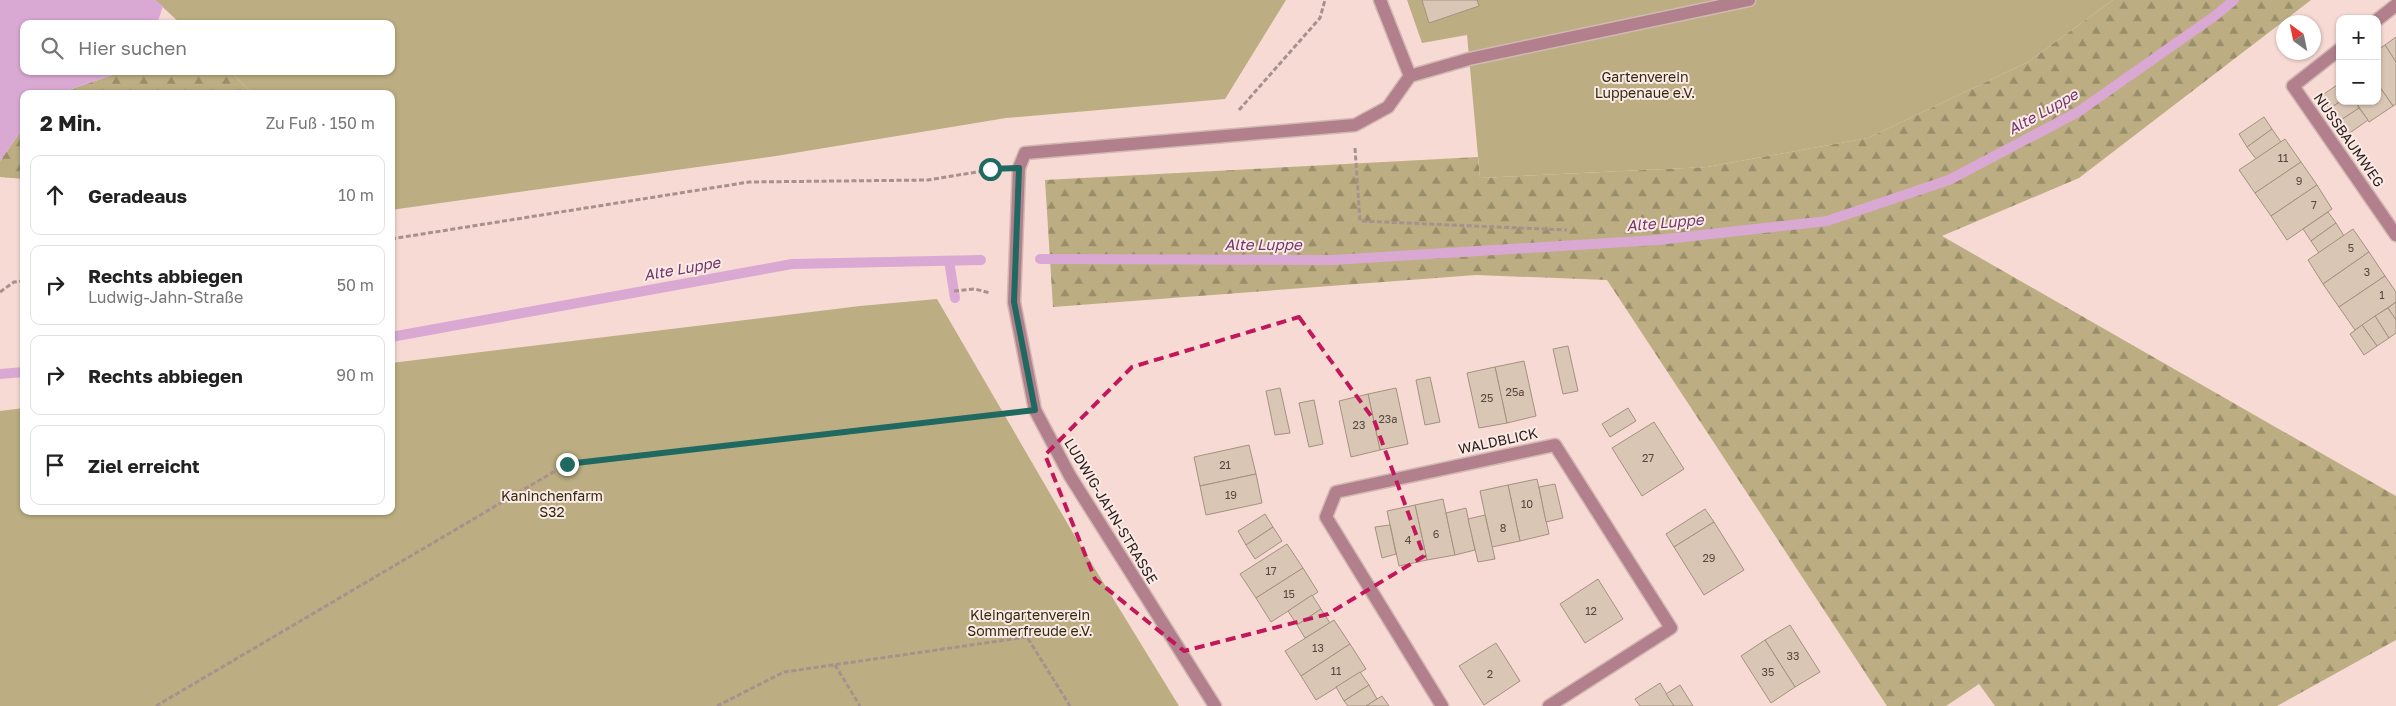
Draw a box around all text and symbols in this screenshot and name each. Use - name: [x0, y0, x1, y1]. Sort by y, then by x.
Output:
- north arrow: [2276, 15, 2321, 60]
- map controls: [2336, 15, 2381, 105]
- button: +: [2336, 15, 2381, 60]
- search box: [20, 20, 395, 75]
- icon: search: [38, 34, 66, 62]
- text: Hier suchen: [78, 36, 187, 59]
- button: −: [2336, 60, 2381, 105]
- park label: Gartenverein Luppenaue e.V.: [1595, 68, 1695, 101]
- water label: Alte Luppe: [2004, 84, 2082, 138]
- street label: NUSSBAUMWEG: [2311, 89, 2388, 190]
- text: 2 Min.: [40, 110, 102, 136]
- text: Zu Fuß · 150 m: [266, 113, 375, 133]
- house number: 11: [2278, 151, 2288, 164]
- route start: [979, 158, 1002, 181]
- house number: 9: [2296, 174, 2302, 187]
- icon: ahead: [41, 181, 69, 209]
- text: Geradeaus: [88, 184, 187, 207]
- text: 10 m: [338, 185, 374, 205]
- house number: 7: [2311, 198, 2317, 211]
- water label: Alte Luppe: [1626, 210, 1705, 234]
- water label: Alte Luppe: [1224, 235, 1303, 253]
- house number: 5: [2348, 241, 2354, 254]
- water label: Alte Luppe: [642, 252, 723, 284]
- text: Rechts abbiegen: [88, 264, 243, 287]
- house number: 3: [2364, 265, 2370, 278]
- icon: right: [41, 271, 69, 299]
- text: 50 m: [337, 275, 374, 295]
- text: Ludwig-Jahn-Straße: [88, 287, 243, 307]
- house number: 1: [2379, 288, 2385, 301]
- icon: right: [41, 361, 69, 389]
- text: Rechts abbiegen: [88, 364, 243, 387]
- text: 90 m: [336, 365, 374, 385]
- house number: 25a: [1506, 385, 1524, 398]
- house number: 25: [1481, 391, 1493, 404]
- house number: 23a: [1378, 412, 1398, 425]
- house number: 23: [1353, 418, 1365, 431]
- street label: WALDBLICK: [1457, 424, 1539, 457]
- street label: LUDWIG-JAHN-STRASSE: [1061, 435, 1162, 586]
- icon: arrive: [41, 451, 69, 479]
- house number: 27: [1642, 451, 1654, 464]
- route end: [556, 453, 579, 476]
- text: Ziel erreicht: [88, 454, 200, 477]
- house number: 21: [1219, 458, 1231, 471]
- park label: Kaninchenfarm S32: [501, 487, 603, 520]
- house number: 19: [1225, 488, 1237, 501]
- house number: 10: [1521, 497, 1533, 510]
- house number: 8: [1500, 521, 1507, 534]
- house number: 6: [1433, 527, 1440, 540]
- house number: 4: [1405, 533, 1412, 546]
- house number: 29: [1702, 551, 1716, 564]
- house number: 17: [1265, 564, 1277, 577]
- house number: 15: [1283, 587, 1295, 600]
- house number: 12: [1585, 604, 1597, 617]
- park label: Kleingartenverein Sommerfreude e.V.: [967, 606, 1093, 639]
- house number: 13: [1312, 641, 1324, 654]
- house number: 33: [1787, 649, 1799, 662]
- house number: 11: [1331, 664, 1341, 677]
- house number: 35: [1762, 665, 1774, 678]
- house number: 2: [1487, 667, 1493, 680]

